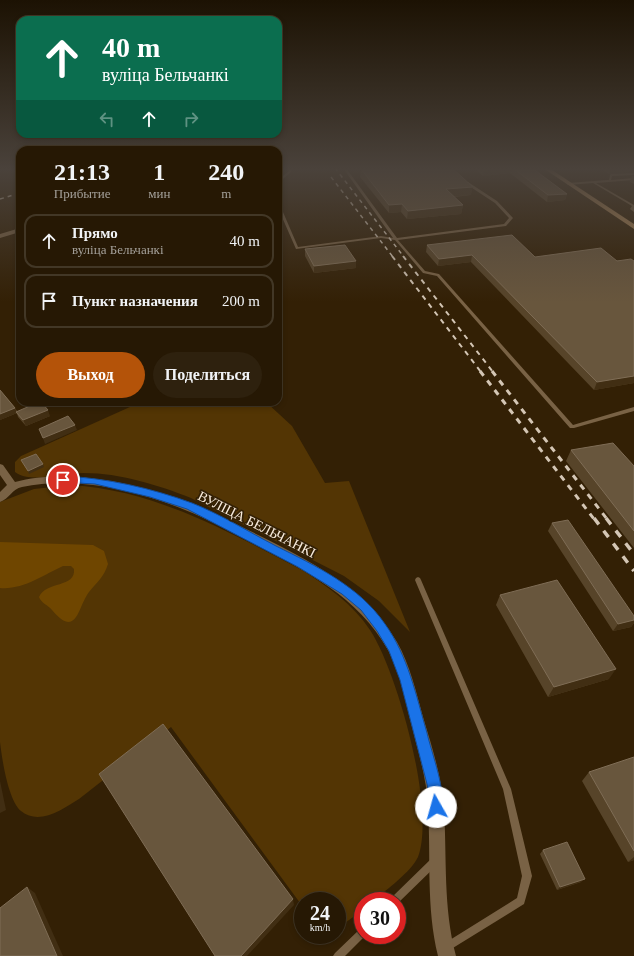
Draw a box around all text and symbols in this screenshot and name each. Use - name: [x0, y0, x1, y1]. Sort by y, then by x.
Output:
- icon: ahead: [36, 32, 88, 84]
- text: 40 m: [102, 32, 160, 63]
- text: вуліца Бельчанкі: [102, 65, 229, 85]
- icon: left: [96, 108, 118, 130]
- icon: ahead: [138, 108, 160, 130]
- icon: right: [180, 108, 202, 130]
- text: 21:13: [54, 159, 110, 185]
- text: 1: [153, 159, 165, 185]
- text: 240: [208, 159, 244, 185]
- text: Прибытие: [54, 186, 110, 201]
- text: мин: [148, 186, 170, 201]
- text: m: [221, 186, 231, 201]
- text: Прямо: [72, 225, 118, 241]
- icon: ahead: [38, 230, 60, 252]
- text: 40 m: [230, 233, 260, 249]
- text: вуліца Бельчанкі: [72, 242, 164, 257]
- icon: arrive: [38, 290, 60, 312]
- text: Пункт назначения: [72, 293, 198, 309]
- text: 200 m: [222, 293, 260, 309]
- button: Выход: [36, 352, 145, 398]
- button: Поделиться: [153, 352, 262, 398]
- pin: [46, 463, 80, 497]
- icon: arrive: [52, 469, 74, 491]
- street label: ВУЛІЦА БЕЛЬЧАНКІ: [195, 488, 318, 561]
- position arrow: [415, 786, 457, 828]
- speed limit sign: 30: [354, 892, 406, 944]
- text: 24: [310, 902, 330, 924]
- text: km/h: [310, 922, 330, 933]

